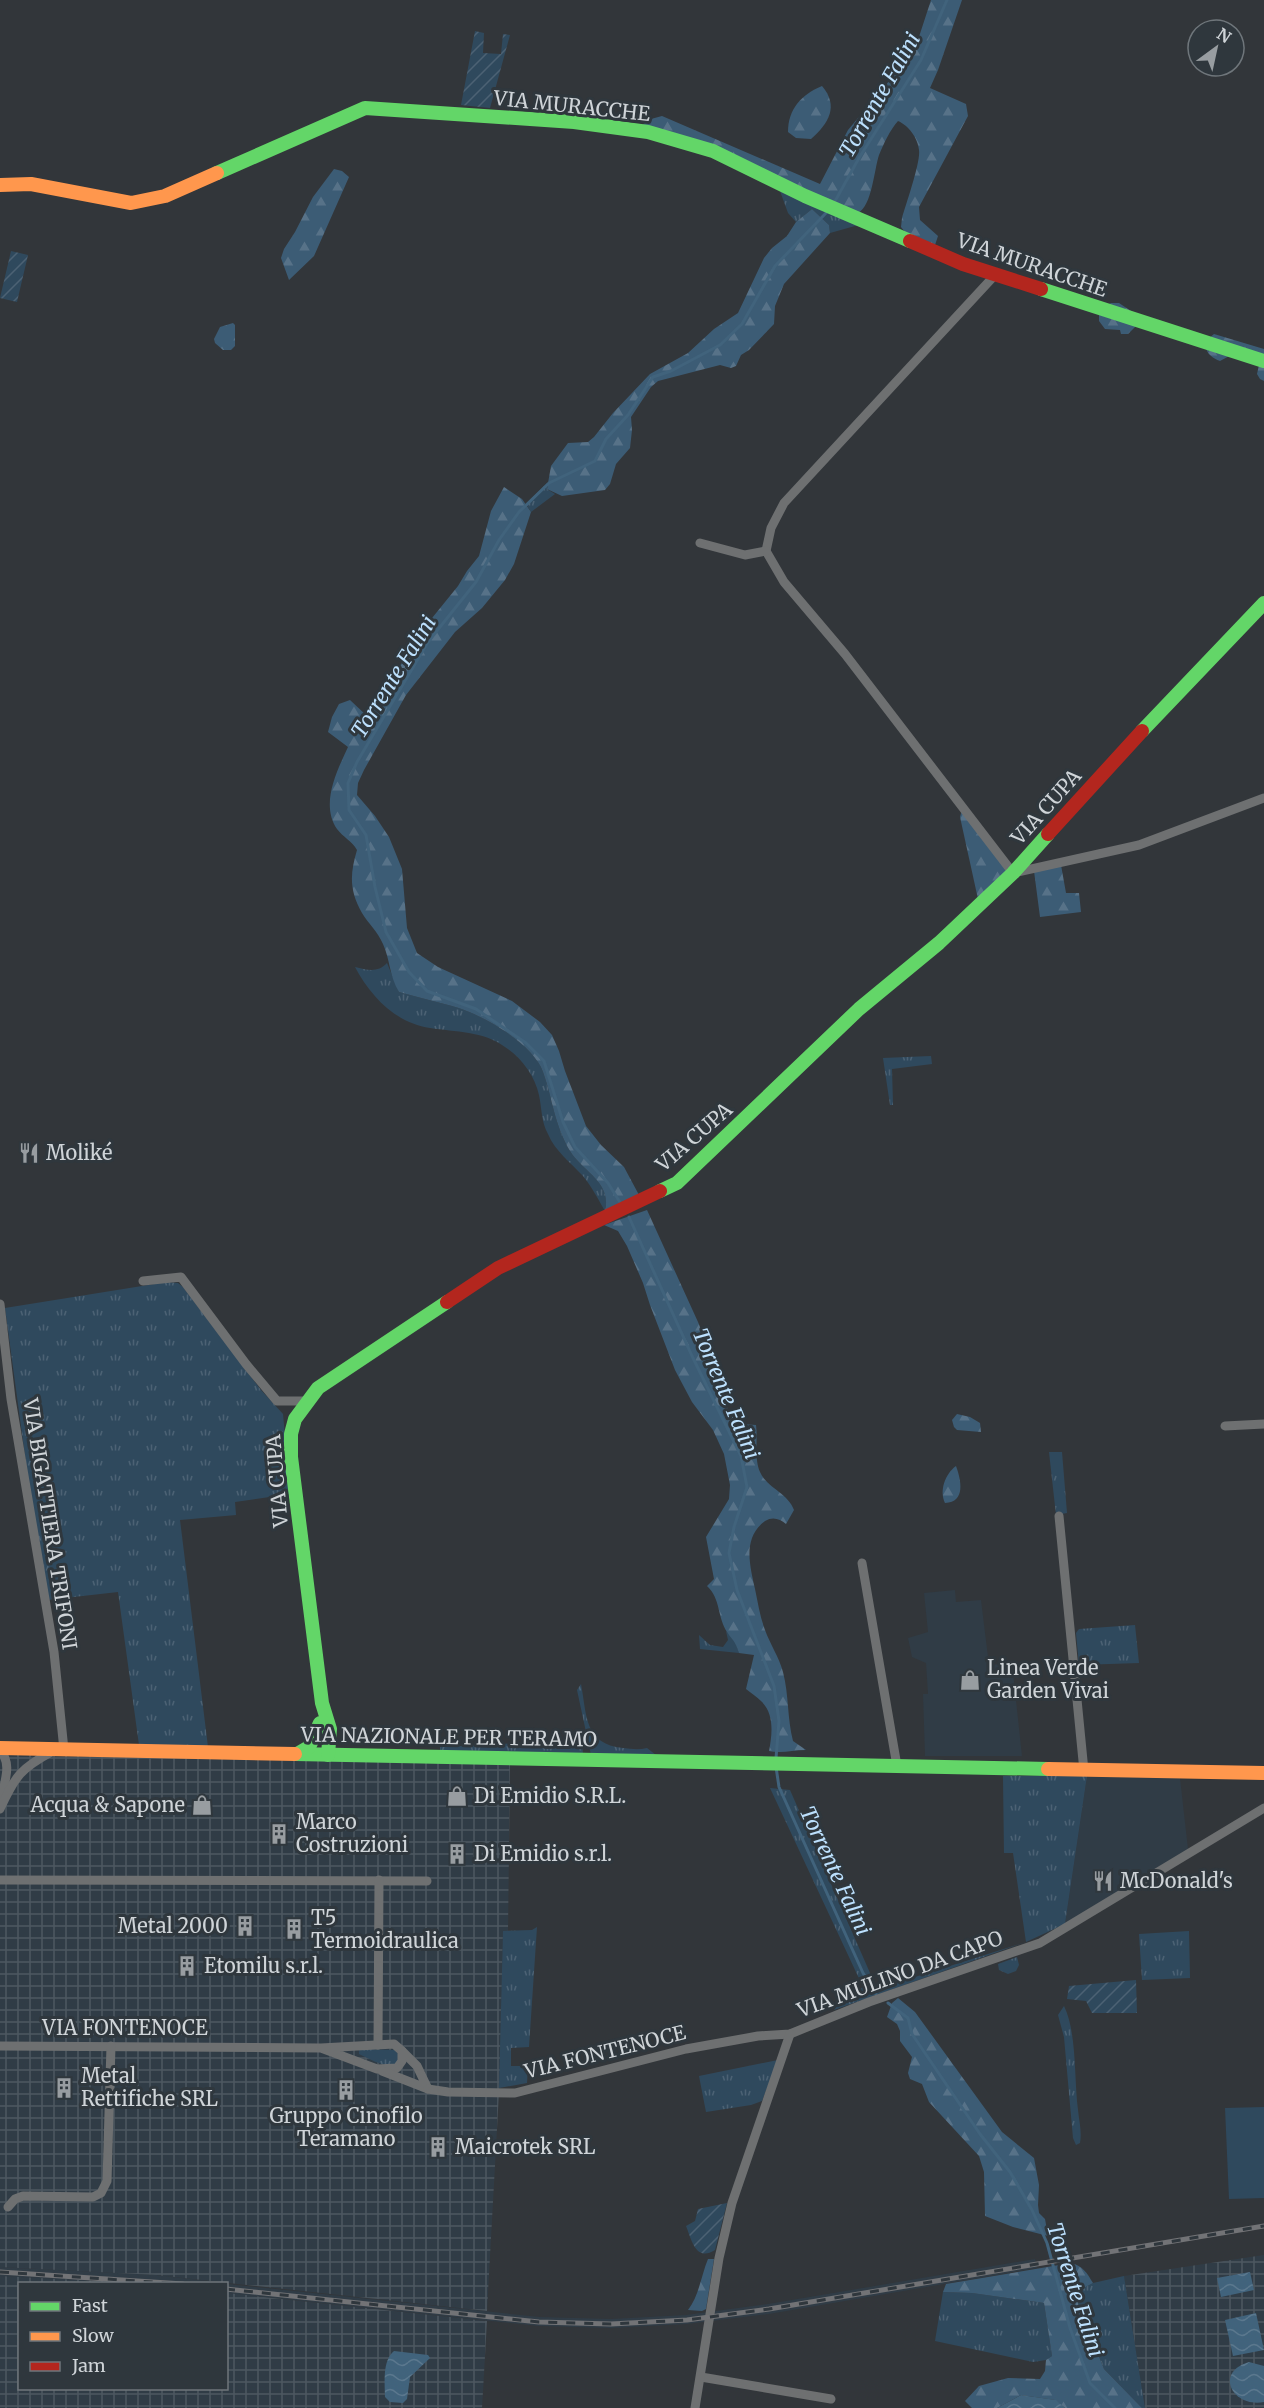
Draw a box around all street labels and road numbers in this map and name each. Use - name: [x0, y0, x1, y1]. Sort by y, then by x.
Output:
- street label: VIA MURACCHE: [492, 85, 652, 126]
- street label: VIA MURACCHE: [953, 227, 1111, 302]
- street label: VIA CUPA: [1004, 763, 1087, 850]
- street label: VIA CUPA: [650, 1096, 738, 1177]
- street label: VIA BIGATTIERA TRIFONI: [18, 1395, 83, 1651]
- street label: VIA CUPA: [260, 1433, 293, 1530]
- street label: VIA NAZIONALE PER TERAMO: [300, 1721, 597, 1752]
- street label: VIA MULINO DA CAPO: [793, 1925, 1006, 2023]
- street label: VIA FONTENOCE: [41, 2015, 208, 2040]
- street label: VIA FONTENOCE: [521, 2019, 688, 2084]

